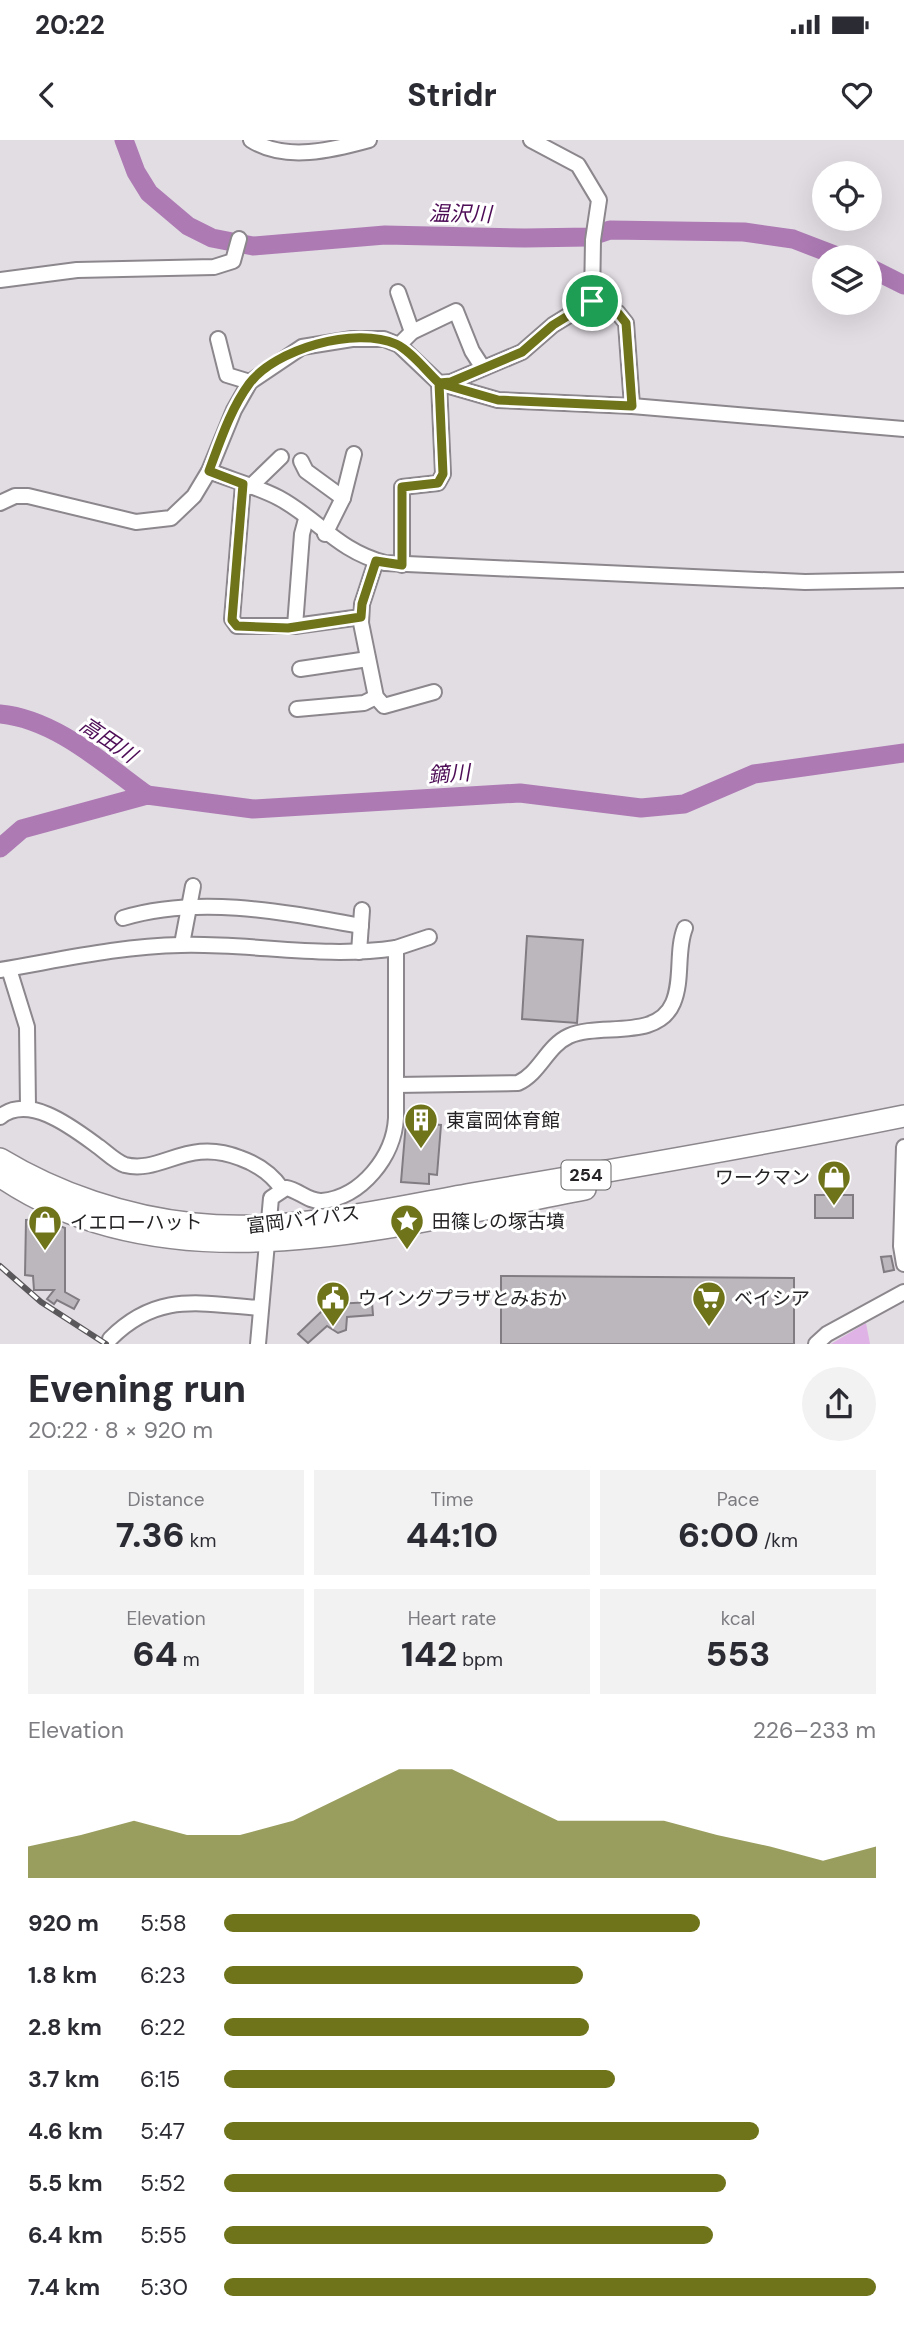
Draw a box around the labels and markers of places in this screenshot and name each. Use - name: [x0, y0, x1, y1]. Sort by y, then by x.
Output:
- pin: [562, 271, 622, 331]
- building icon: 東富岡体育館: [402, 1101, 440, 1150]
- place label: 東富岡体育館: [446, 1108, 560, 1133]
- shop icon: ワークマン: [815, 1158, 853, 1207]
- place label: ワークマン: [715, 1165, 810, 1190]
- place icon: 田篠しの塚古墳: [388, 1202, 426, 1251]
- shop icon: イエローハット: [26, 1203, 64, 1252]
- place label: 田篠しの塚古墳: [432, 1209, 565, 1234]
- place label: イエローハット: [70, 1210, 202, 1235]
- public building icon: ウイングプラザとみおか: [314, 1279, 352, 1328]
- supermarket icon: ベイシア: [690, 1279, 728, 1328]
- place label: ウイングプラザとみおか: [358, 1286, 567, 1311]
- place label: ベイシア: [734, 1286, 810, 1311]

